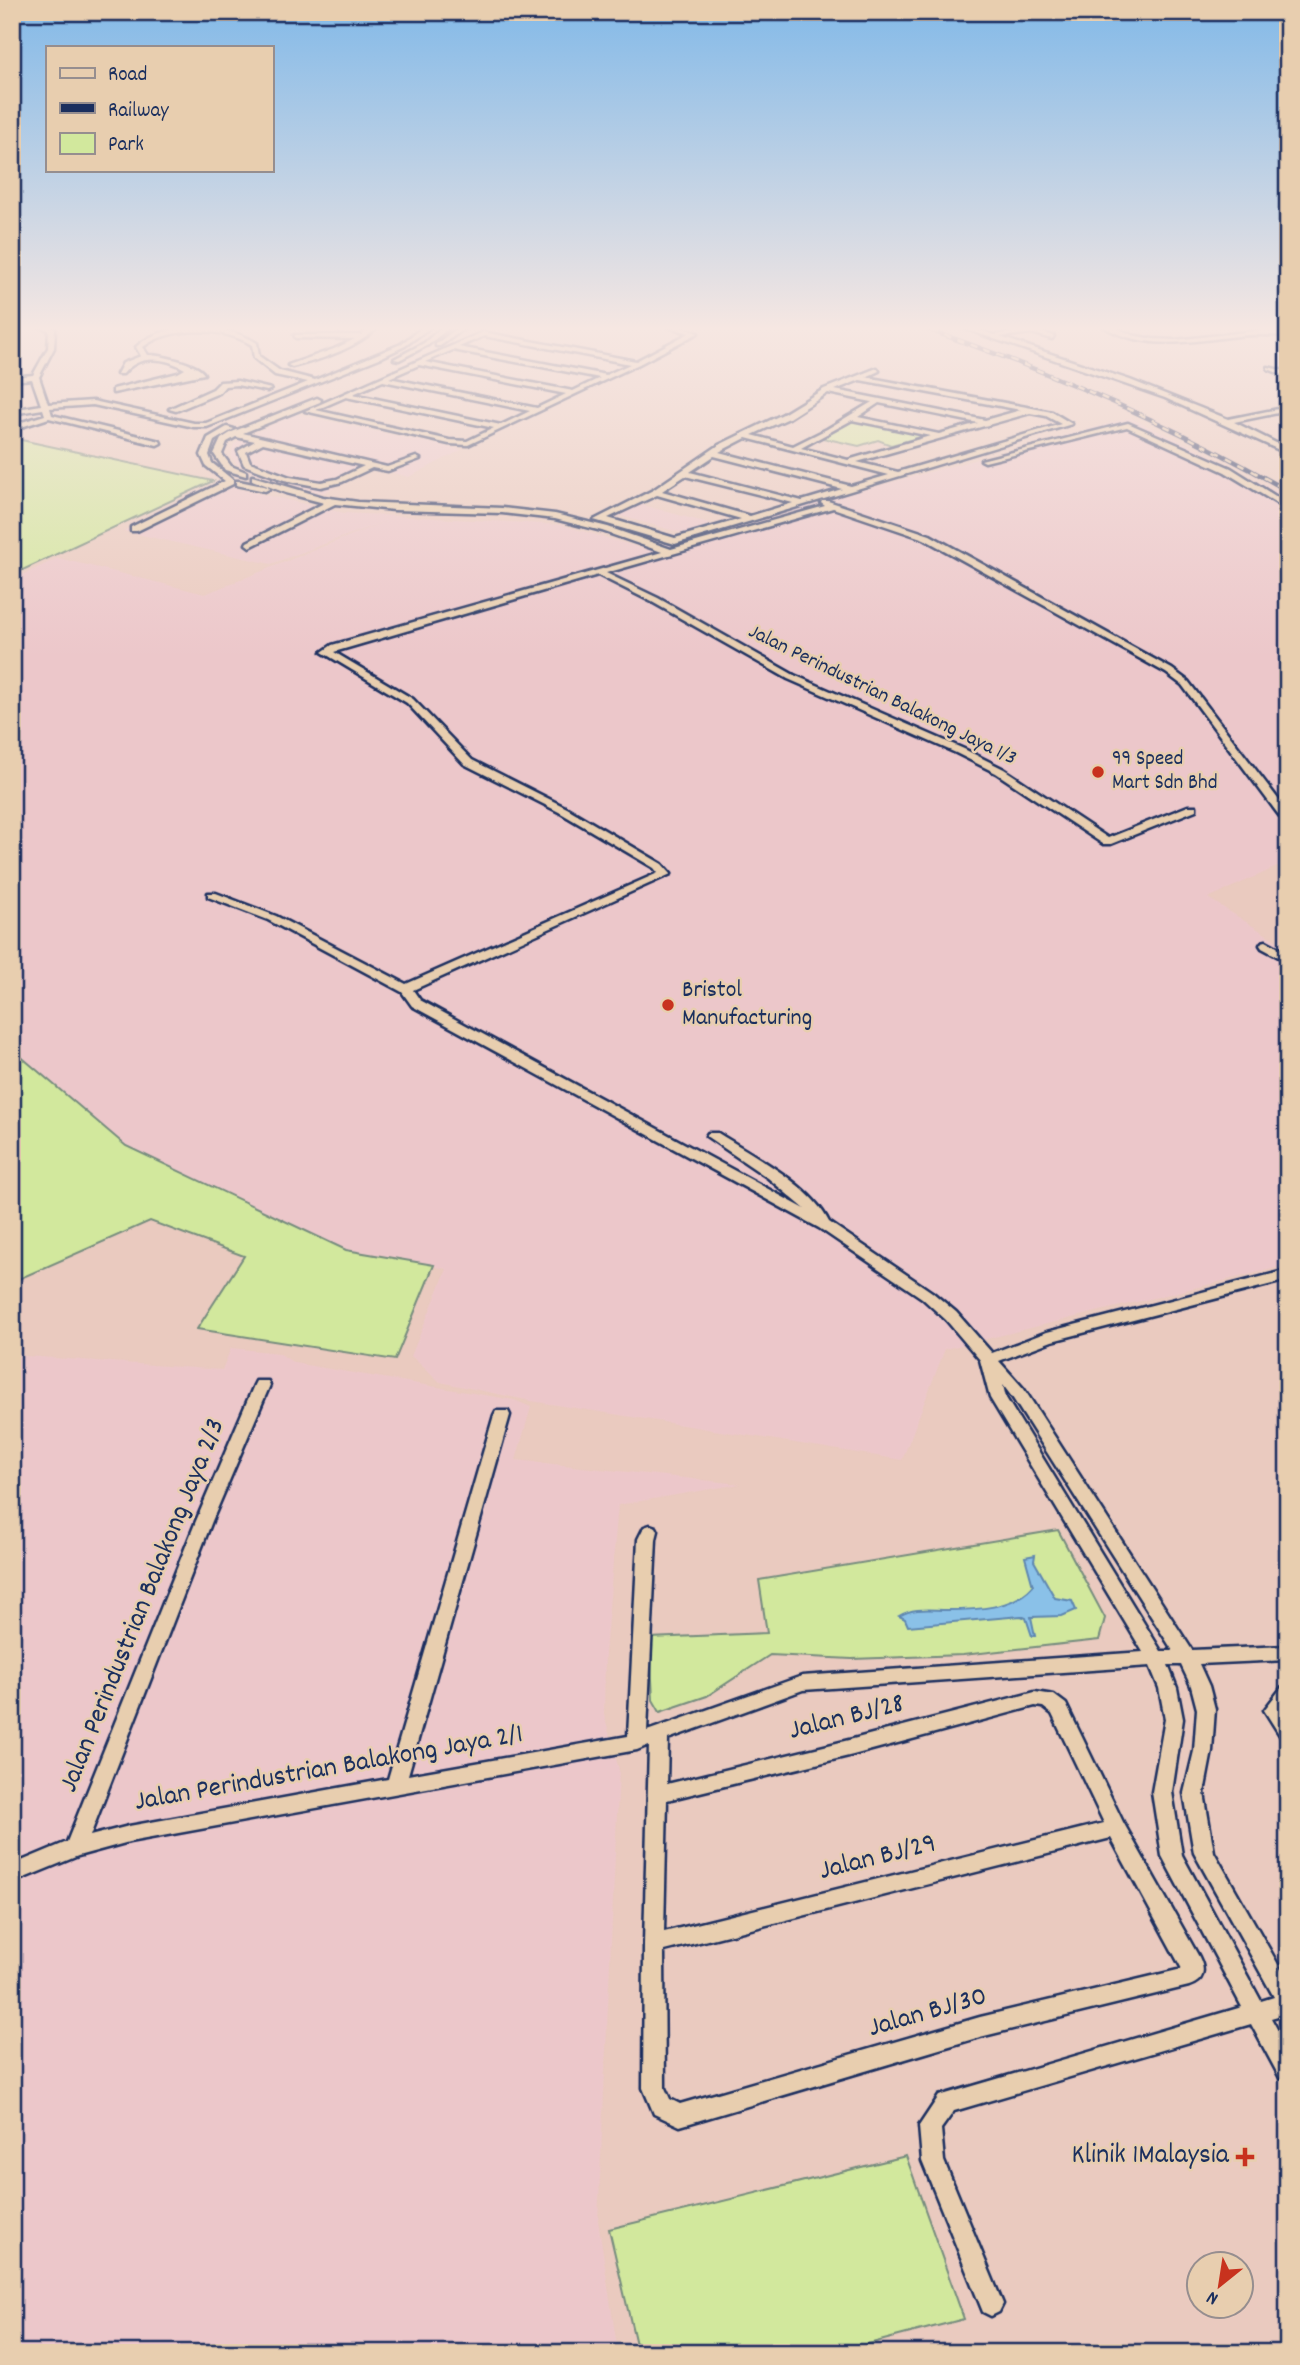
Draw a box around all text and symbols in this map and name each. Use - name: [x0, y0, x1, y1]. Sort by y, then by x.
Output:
- legend: [46, 46, 273, 172]
- text: Road: [108, 61, 147, 91]
- text: Railway: [108, 97, 169, 127]
- text: Park: [108, 131, 144, 161]
- street label: Jalan Perindustrian Balakong Jaya 1/3: [743, 618, 1021, 774]
- place label: 99 Speed Mart Sdn Bhd: [1112, 745, 1218, 799]
- marker: 99 Speed Mart Sdn Bhd: [1090, 764, 1106, 780]
- place label: Bristol Manufacturing: [682, 974, 812, 1036]
- marker: Bristol Manufacturing: [660, 997, 676, 1013]
- street label: Jalan Perindustrian Balakong Jaya 2/3: [51, 1413, 237, 1799]
- street label: Jalan BJ/28: [785, 1685, 909, 1753]
- street label: Jalan Perindustrian Balakong Jaya 2/1: [132, 1716, 526, 1824]
- street label: Jalan BJ/29: [815, 1825, 941, 1893]
- street label: Jalan BJ/30: [864, 1978, 992, 2050]
- place label: Klinik 1Malaysia: [1071, 2137, 1230, 2177]
- marker: Klinik 1Malaysia: [1235, 2147, 1255, 2167]
- north arrow: [1184, 2250, 1254, 2320]
- text: N: [1202, 2283, 1224, 2311]

